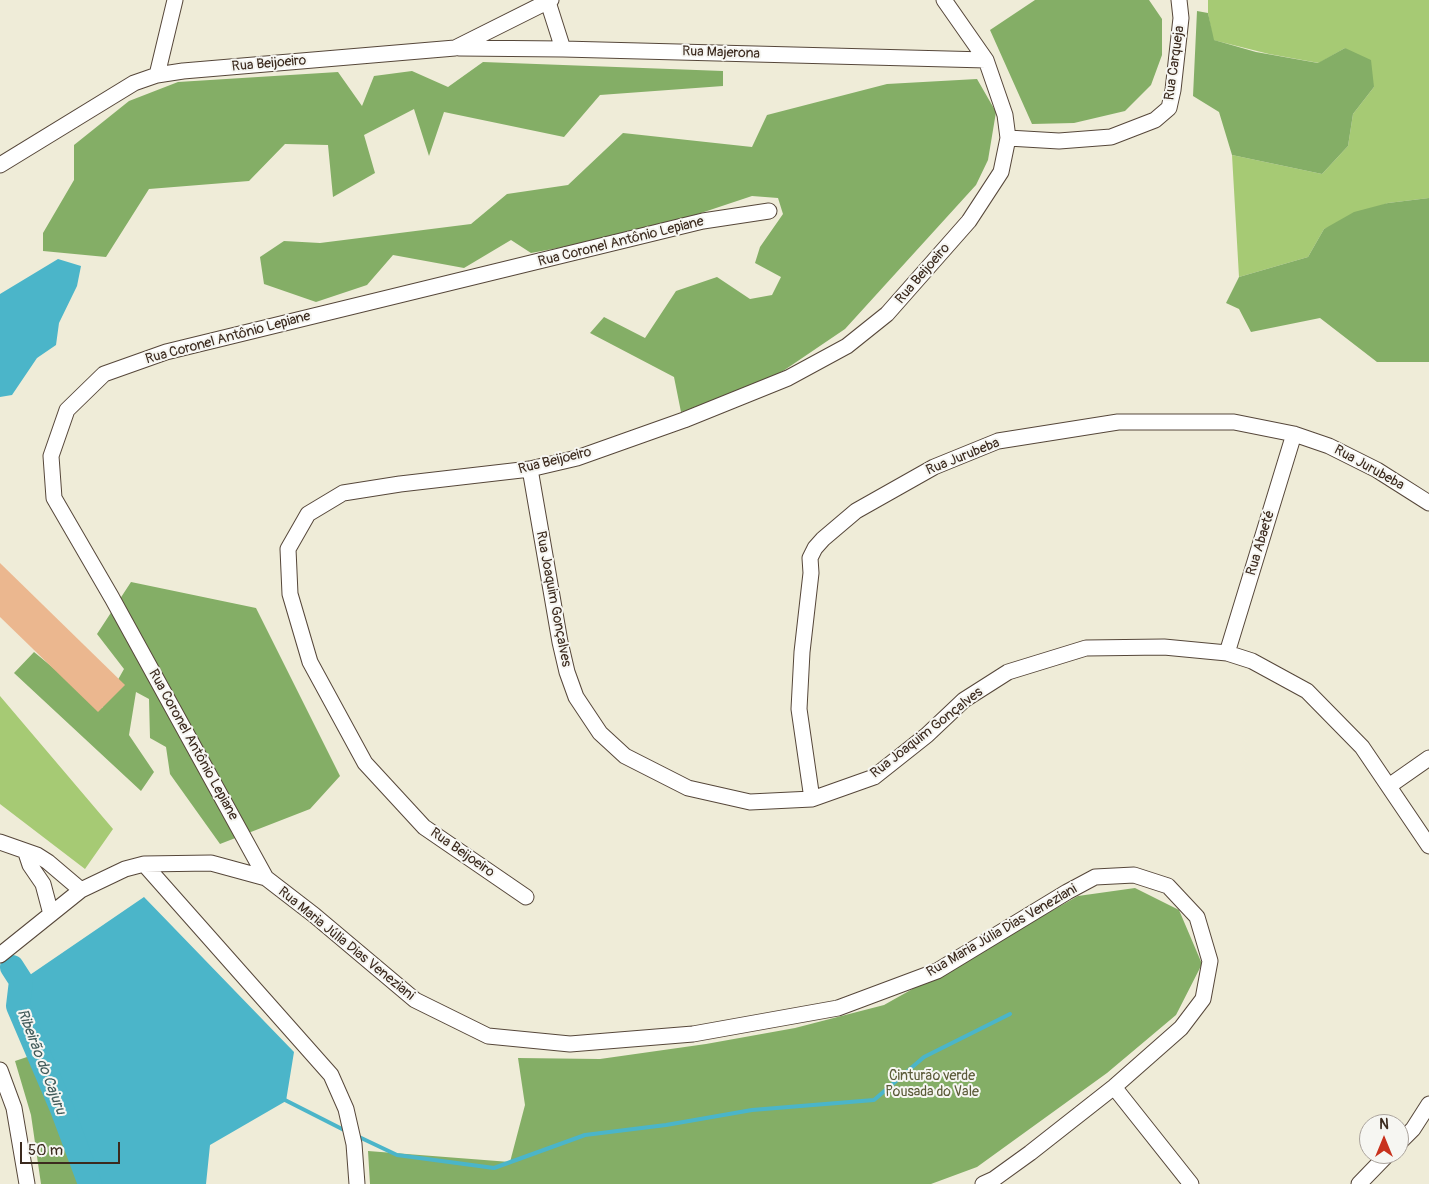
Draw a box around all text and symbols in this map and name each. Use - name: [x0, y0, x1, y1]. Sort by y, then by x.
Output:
- street label: Rua Carqueja: [1161, 25, 1189, 101]
- street label: Rua Majerona: [682, 43, 760, 63]
- street label: Rua Beijoeiro: [231, 52, 307, 76]
- street label: Rua Coronel Antônio Lepiane: [536, 213, 706, 271]
- street label: Rua Beijoeiro: [892, 240, 954, 308]
- street label: Rua Coronel Antônio Lepiane: [144, 308, 312, 368]
- street label: Rua Jurubeba: [924, 435, 1002, 479]
- street label: Rua Jurubeba: [1331, 442, 1407, 494]
- street label: Rua Beijoeiro: [517, 444, 593, 478]
- street label: Rua Abaeté: [1243, 508, 1279, 578]
- street label: Rua Joaquim Gonçalves: [532, 530, 574, 668]
- street label: Rua Coronel Antônio Lepiane: [144, 667, 242, 823]
- street label: Rua Joaquim Gonçalves: [868, 684, 986, 782]
- street label: Rua Beijoeiro: [427, 825, 497, 881]
- street label: Rua Maria Júlia Dias Veneziani: [924, 881, 1080, 981]
- street label: Rua Maria Júlia Dias Veneziani: [274, 884, 418, 1004]
- water label: Ribeirão do Cajuru: [13, 1007, 69, 1117]
- park label: Cinturão verde Pousada do Vale: [885, 1068, 979, 1100]
- north arrow: [1359, 1114, 1409, 1164]
- text: N: [1379, 1116, 1389, 1133]
- scale bar: [22, 1132, 122, 1164]
- text: 50 m: [28, 1141, 63, 1160]

